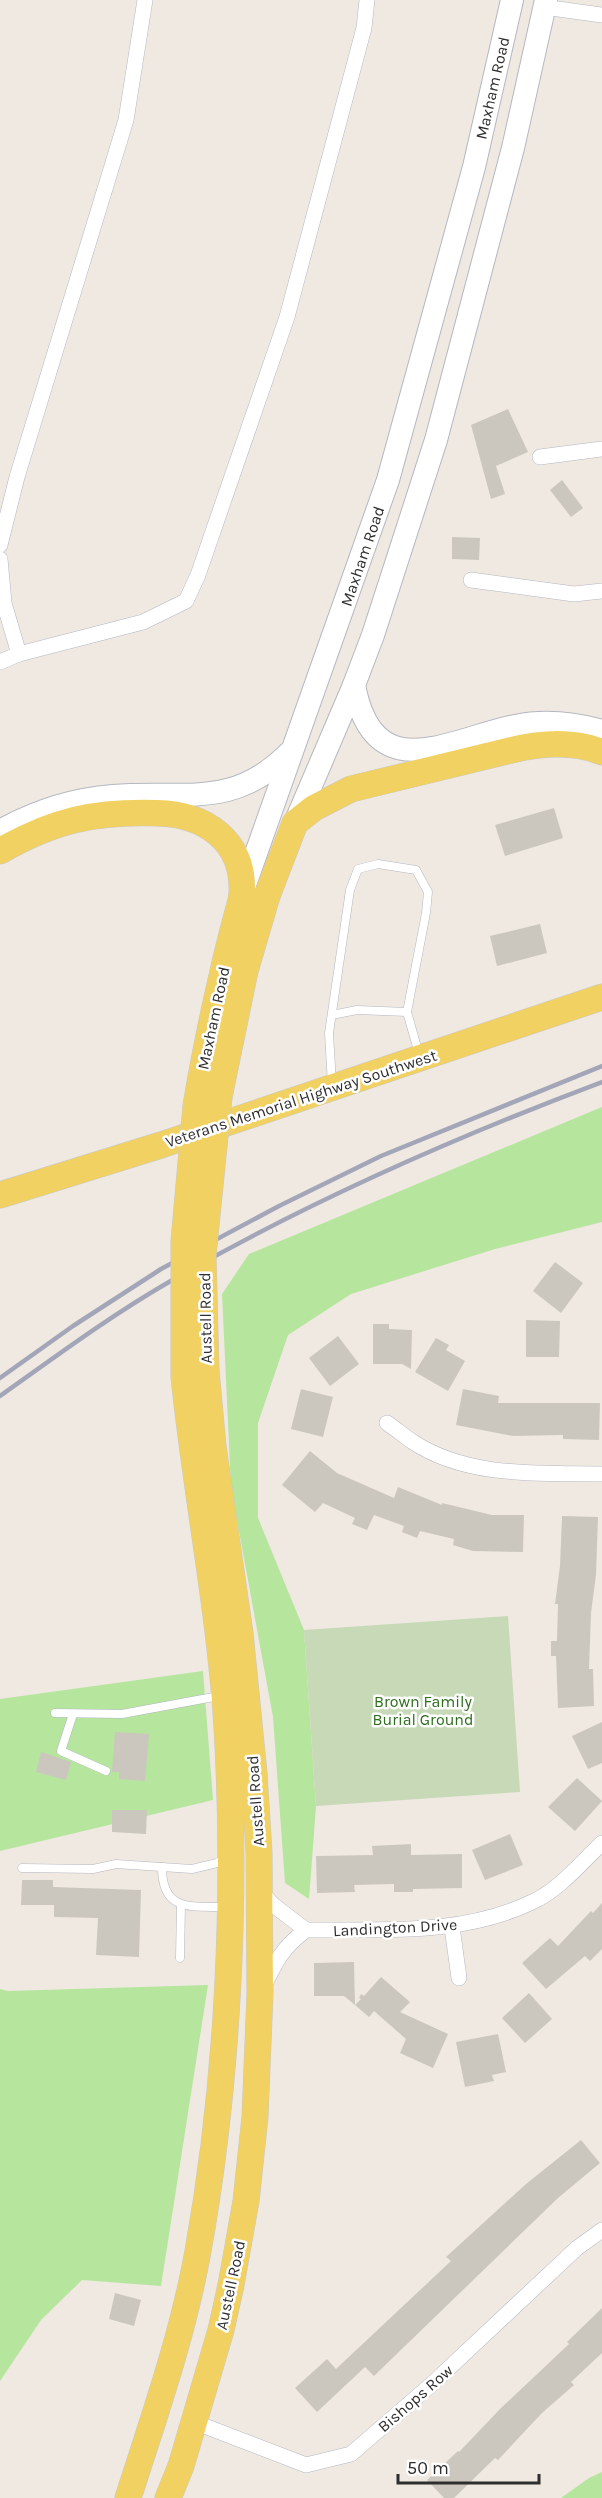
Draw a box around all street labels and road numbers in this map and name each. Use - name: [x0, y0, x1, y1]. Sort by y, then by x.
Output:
- street label: Maxham Road: [471, 35, 514, 141]
- street label: Maxham Road: [336, 504, 388, 609]
- street label: Maxham Road: [193, 965, 234, 1071]
- street label: Veterans Memorial Highway Southwest: [163, 1046, 439, 1151]
- street label: Austell Road: [195, 1272, 216, 1364]
- street label: Austell Road: [243, 1755, 268, 1847]
- street label: Landington Drive: [332, 1915, 458, 1940]
- street label: Austell Road: [212, 2239, 249, 2332]
- street label: Bishops Row: [374, 2360, 457, 2436]

